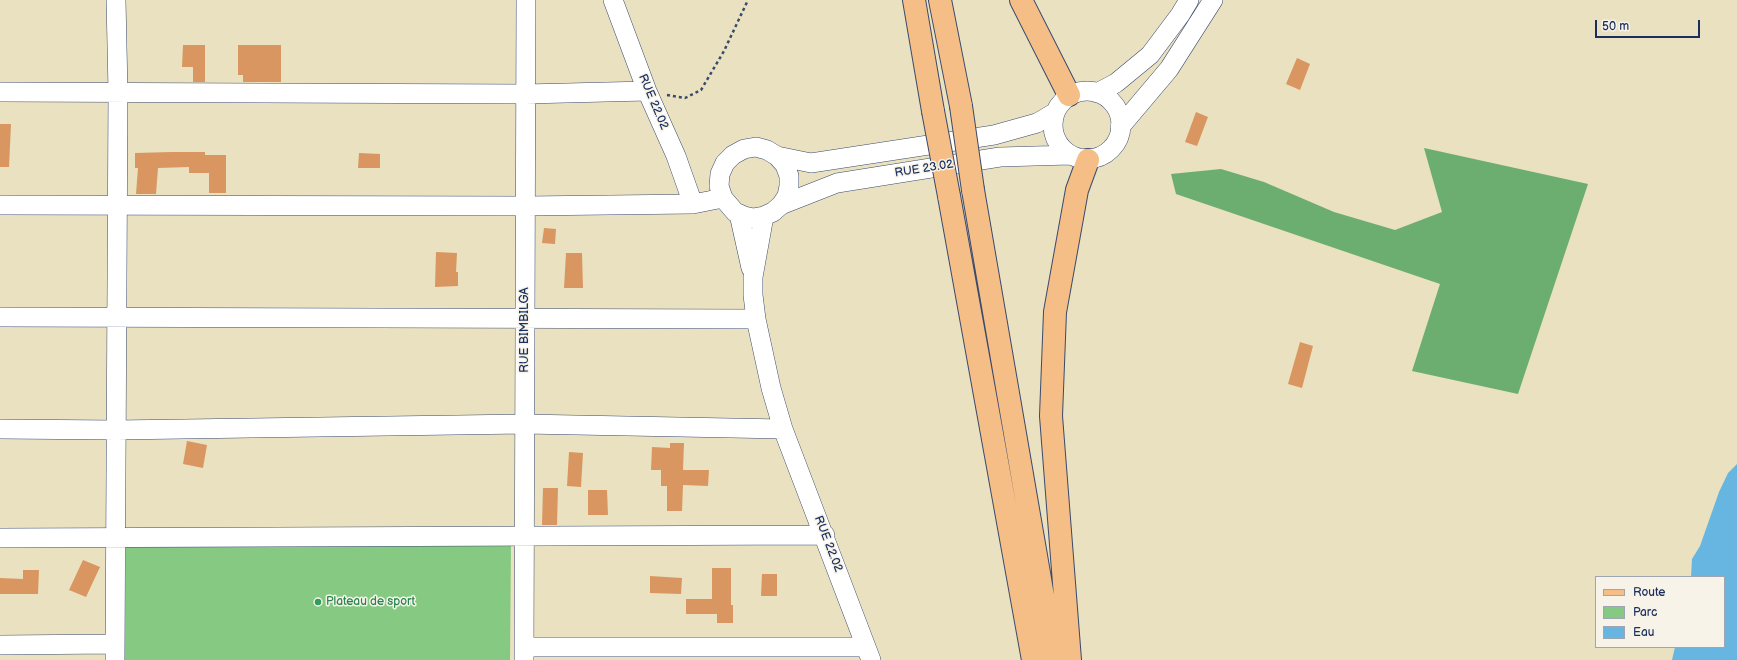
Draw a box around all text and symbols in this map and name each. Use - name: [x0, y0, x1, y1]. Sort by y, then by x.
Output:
- scale bar: [1597, 12, 1702, 38]
- text: 50 m: [1602, 19, 1629, 34]
- street label: RUE 22.02: [635, 72, 671, 132]
- street label: RUE 23.02: [894, 157, 954, 181]
- street label: RUE BIMBILGA: [518, 287, 532, 373]
- street label: RUE 22.02: [811, 514, 845, 574]
- legend: [1595, 576, 1725, 648]
- text: Route: [1633, 585, 1665, 600]
- place label: Plateau de sport: [326, 595, 415, 609]
- marker: Plateau de sport: [313, 597, 323, 607]
- text: Parc: [1633, 605, 1657, 620]
- text: Eau: [1633, 625, 1654, 640]

